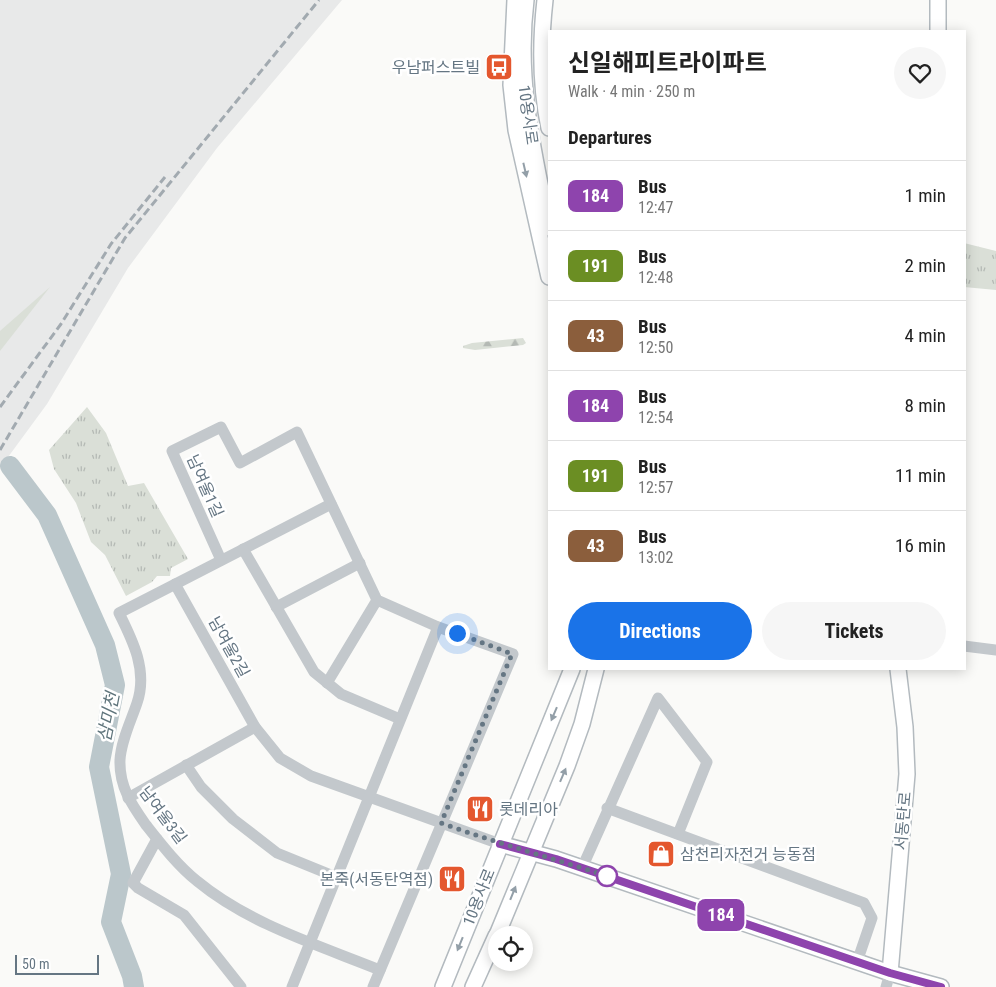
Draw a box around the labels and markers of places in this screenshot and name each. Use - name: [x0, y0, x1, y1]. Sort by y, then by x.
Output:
- bus stop icon: 우남퍼스트빌: [484, 52, 514, 82]
- place label: 우남퍼스트빌: [392, 58, 480, 77]
- restaurant icon: 롯데리아: [465, 794, 495, 824]
- place label: 롯데리아: [499, 800, 558, 819]
- shop icon: 삼천리자전거 능동점: [646, 839, 676, 869]
- place label: 삼천리자전거 능동점: [680, 845, 816, 864]
- restaurant icon: 본죽(서동탄역점): [437, 864, 467, 894]
- unlabelled marker: [596, 865, 618, 887]
- place label: 본죽(서동탄역점): [320, 870, 433, 889]

